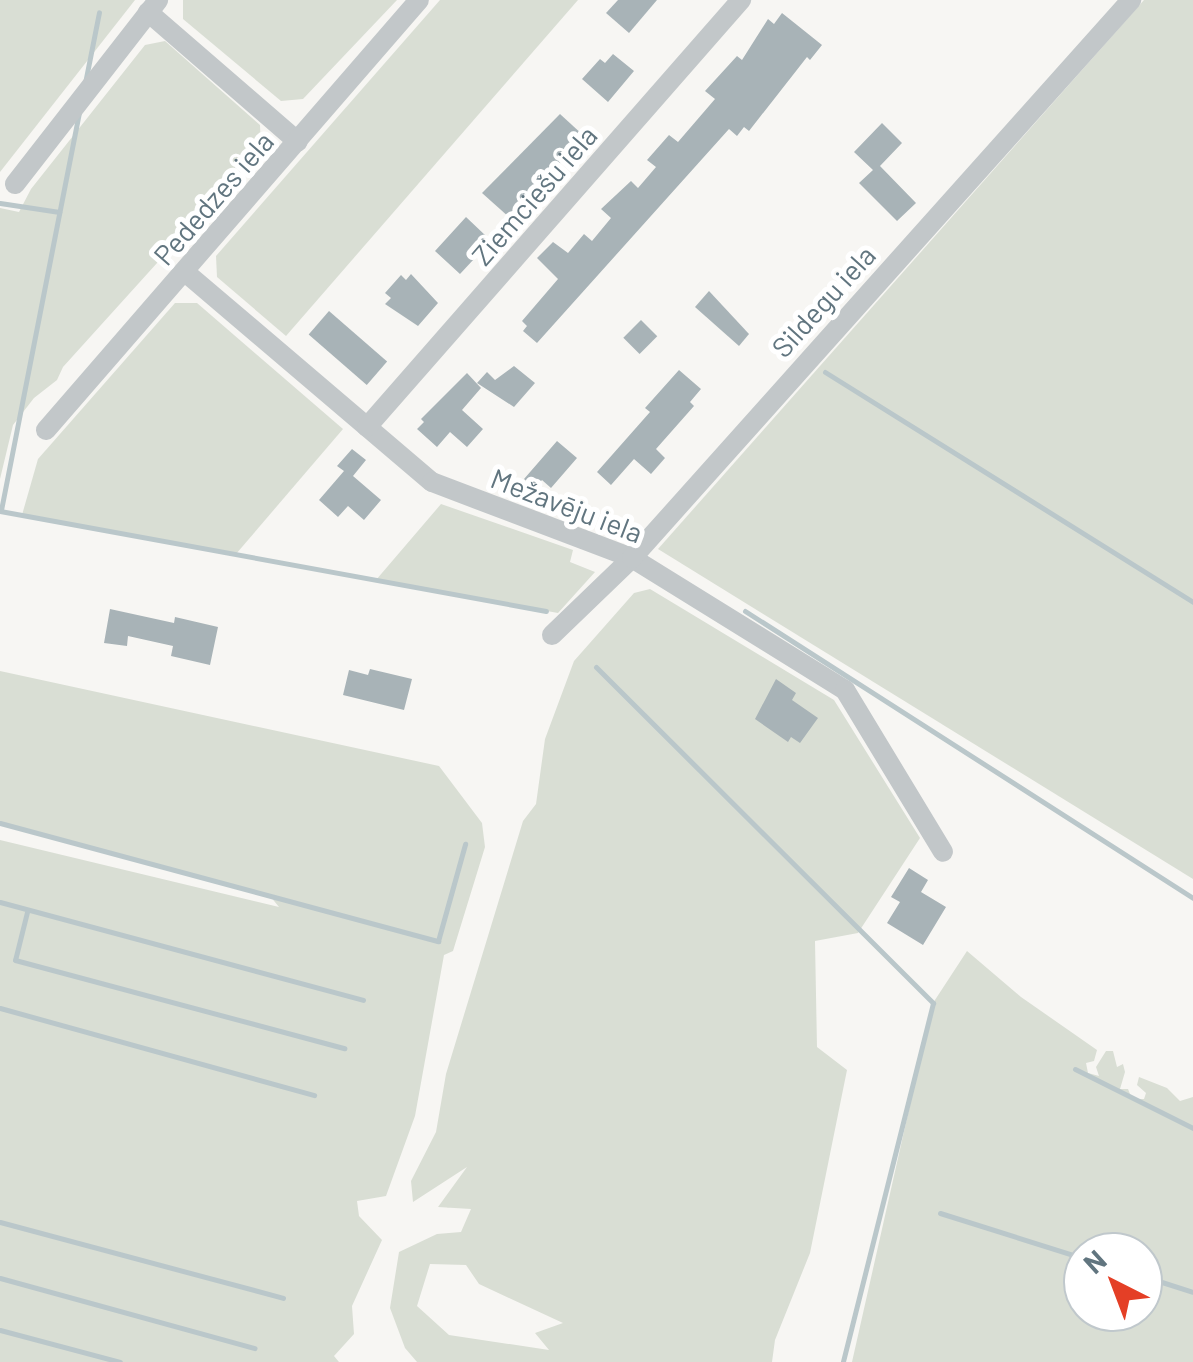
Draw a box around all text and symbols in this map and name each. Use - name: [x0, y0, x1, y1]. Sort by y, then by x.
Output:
- street label: Ziemciešu iela: [464, 118, 604, 272]
- street label: Pededzes iela: [146, 125, 280, 271]
- street label: Sildegu iela: [764, 238, 882, 364]
- street label: Mežavēju iela: [486, 461, 648, 549]
- north arrow: [1063, 1232, 1163, 1332]
- text: N: [1076, 1242, 1113, 1280]

